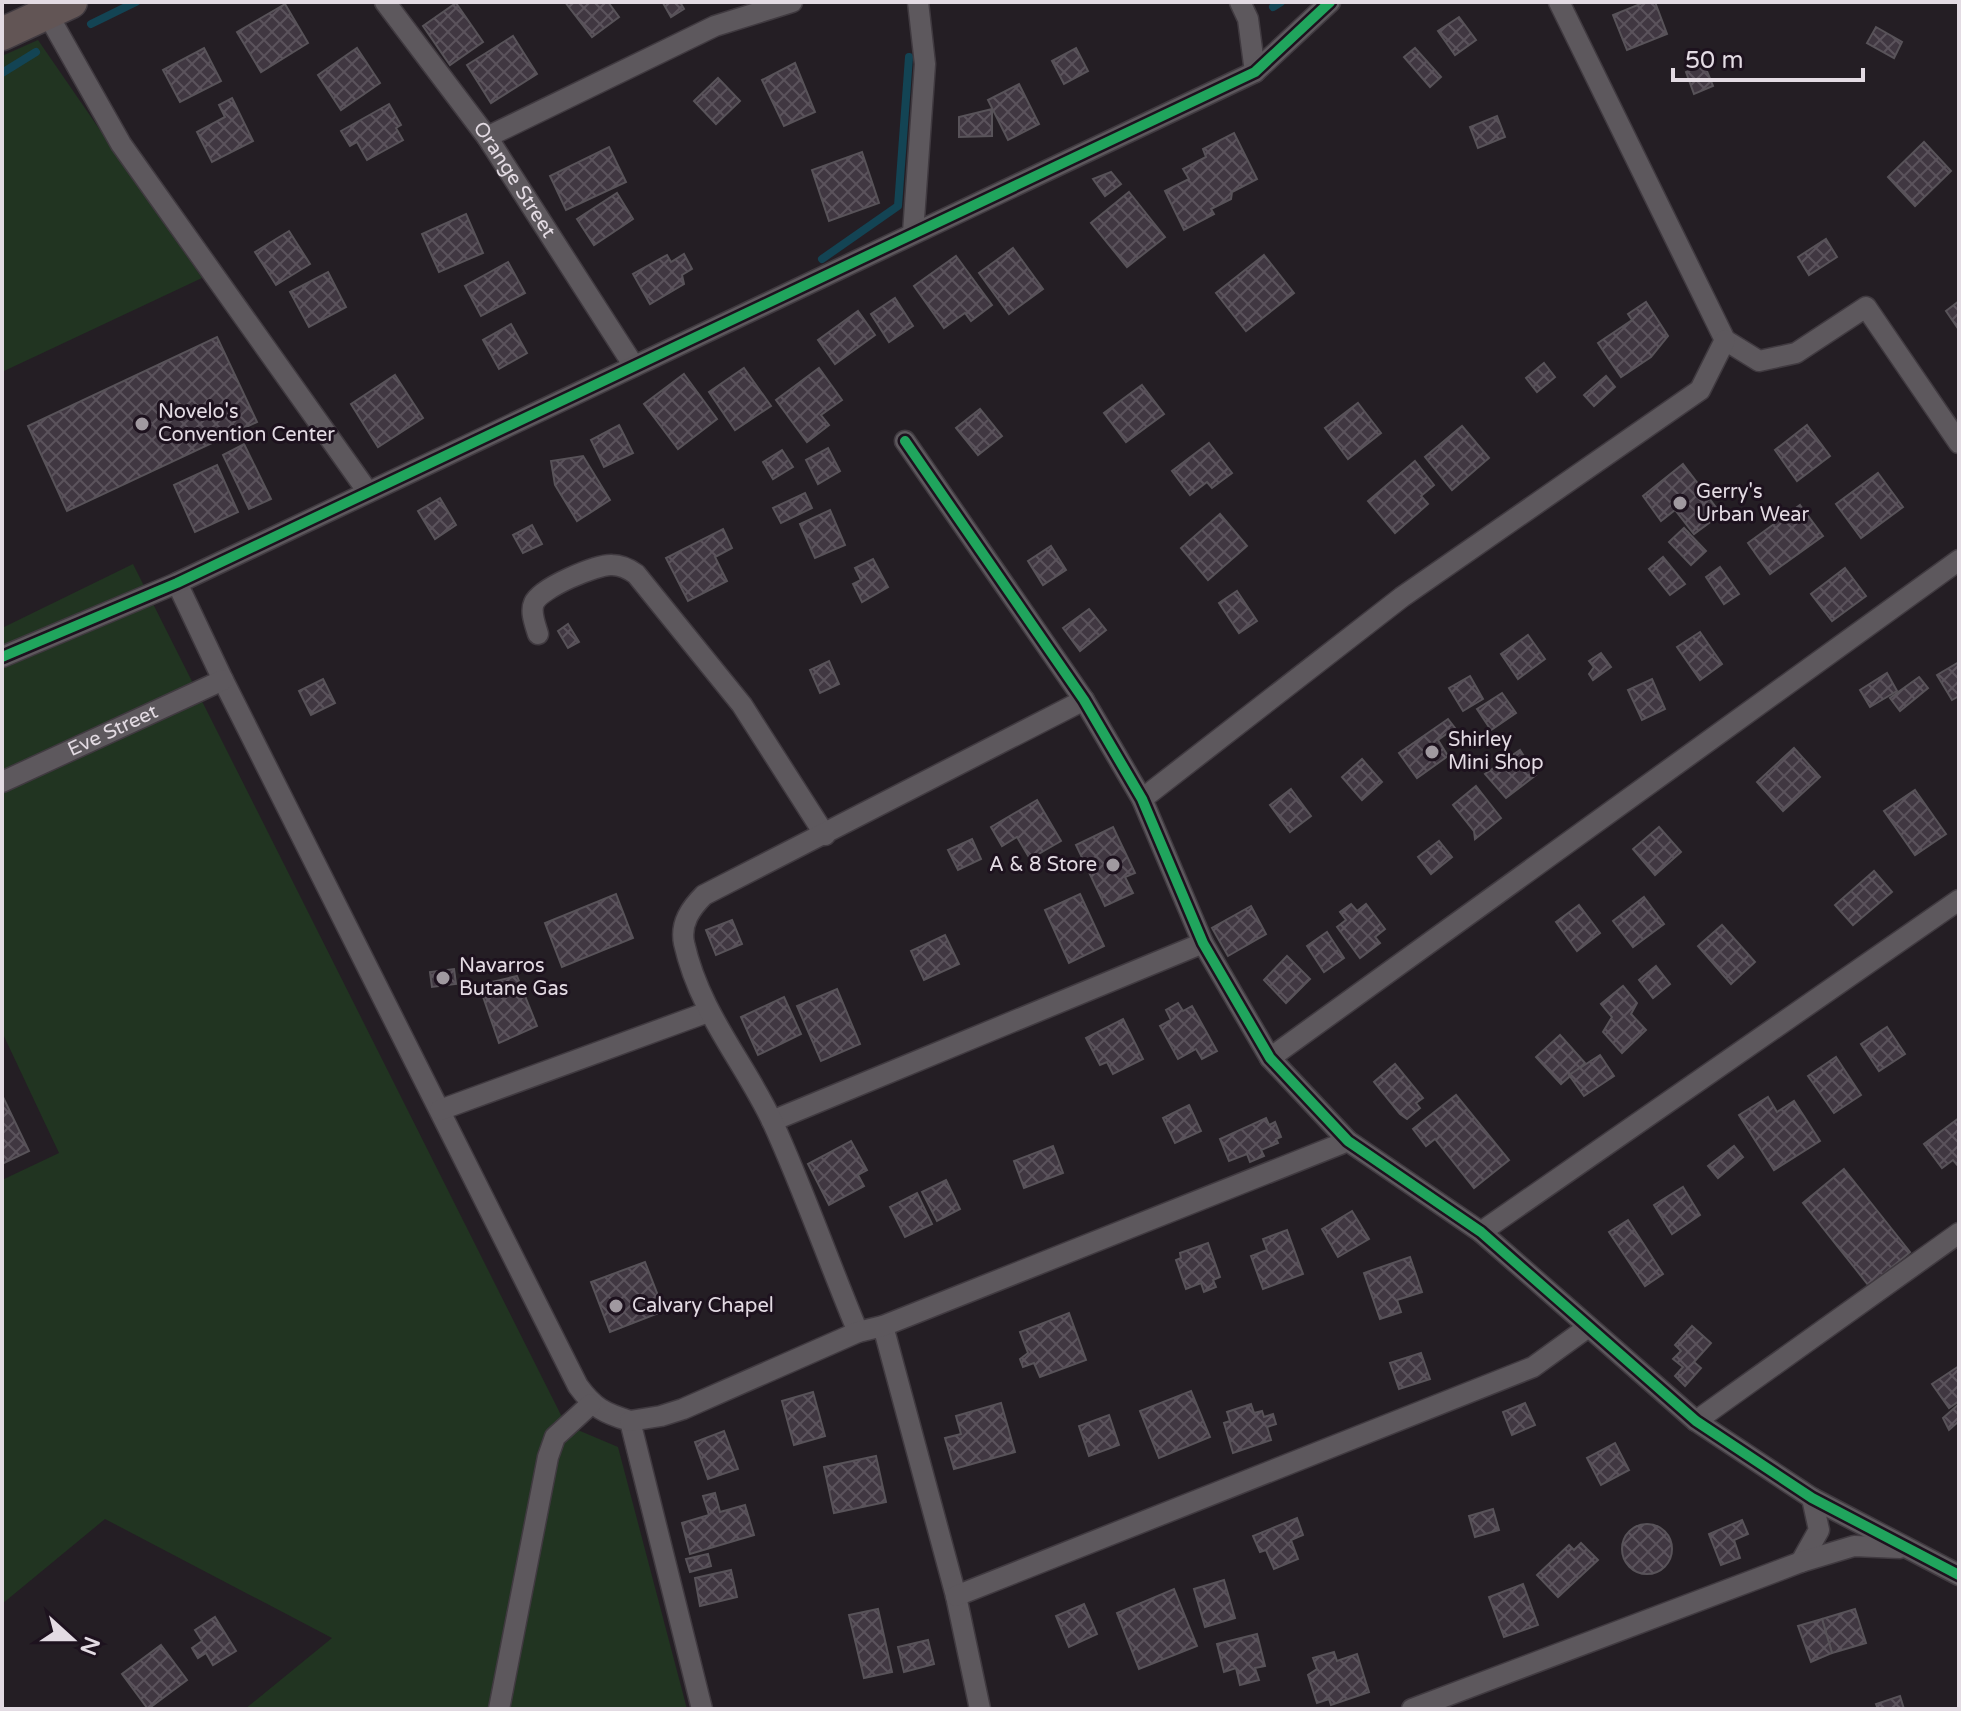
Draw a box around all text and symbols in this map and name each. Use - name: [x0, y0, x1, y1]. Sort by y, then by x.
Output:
- scale bar: [1673, 32, 1863, 82]
- text: 50 m: [1685, 46, 1743, 75]
- street label: Orange Street: [468, 117, 561, 243]
- place label: Novelo's Convention Center: [158, 400, 335, 447]
- marker: Novelo's Convention Center: [133, 415, 151, 433]
- place label: Gerry's Urban Wear: [1696, 480, 1810, 527]
- marker: Gerry's Urban Wear: [1671, 494, 1689, 512]
- street label: Eve Street: [64, 700, 162, 762]
- place label: Shirley Mini Shop: [1448, 728, 1544, 775]
- marker: Shirley Mini Shop: [1423, 743, 1441, 761]
- place label: A & 8 Store: [989, 853, 1097, 877]
- marker: A & 8 Store: [1104, 856, 1122, 874]
- place label: Navarros Butane Gas: [459, 954, 568, 1001]
- marker: Navarros Butane Gas: [434, 969, 452, 987]
- place label: Calvary Chapel: [632, 1294, 774, 1318]
- marker: Calvary Chapel: [607, 1297, 625, 1315]
- north arrow: [32, 1599, 112, 1679]
- text: N: [74, 1633, 105, 1659]

